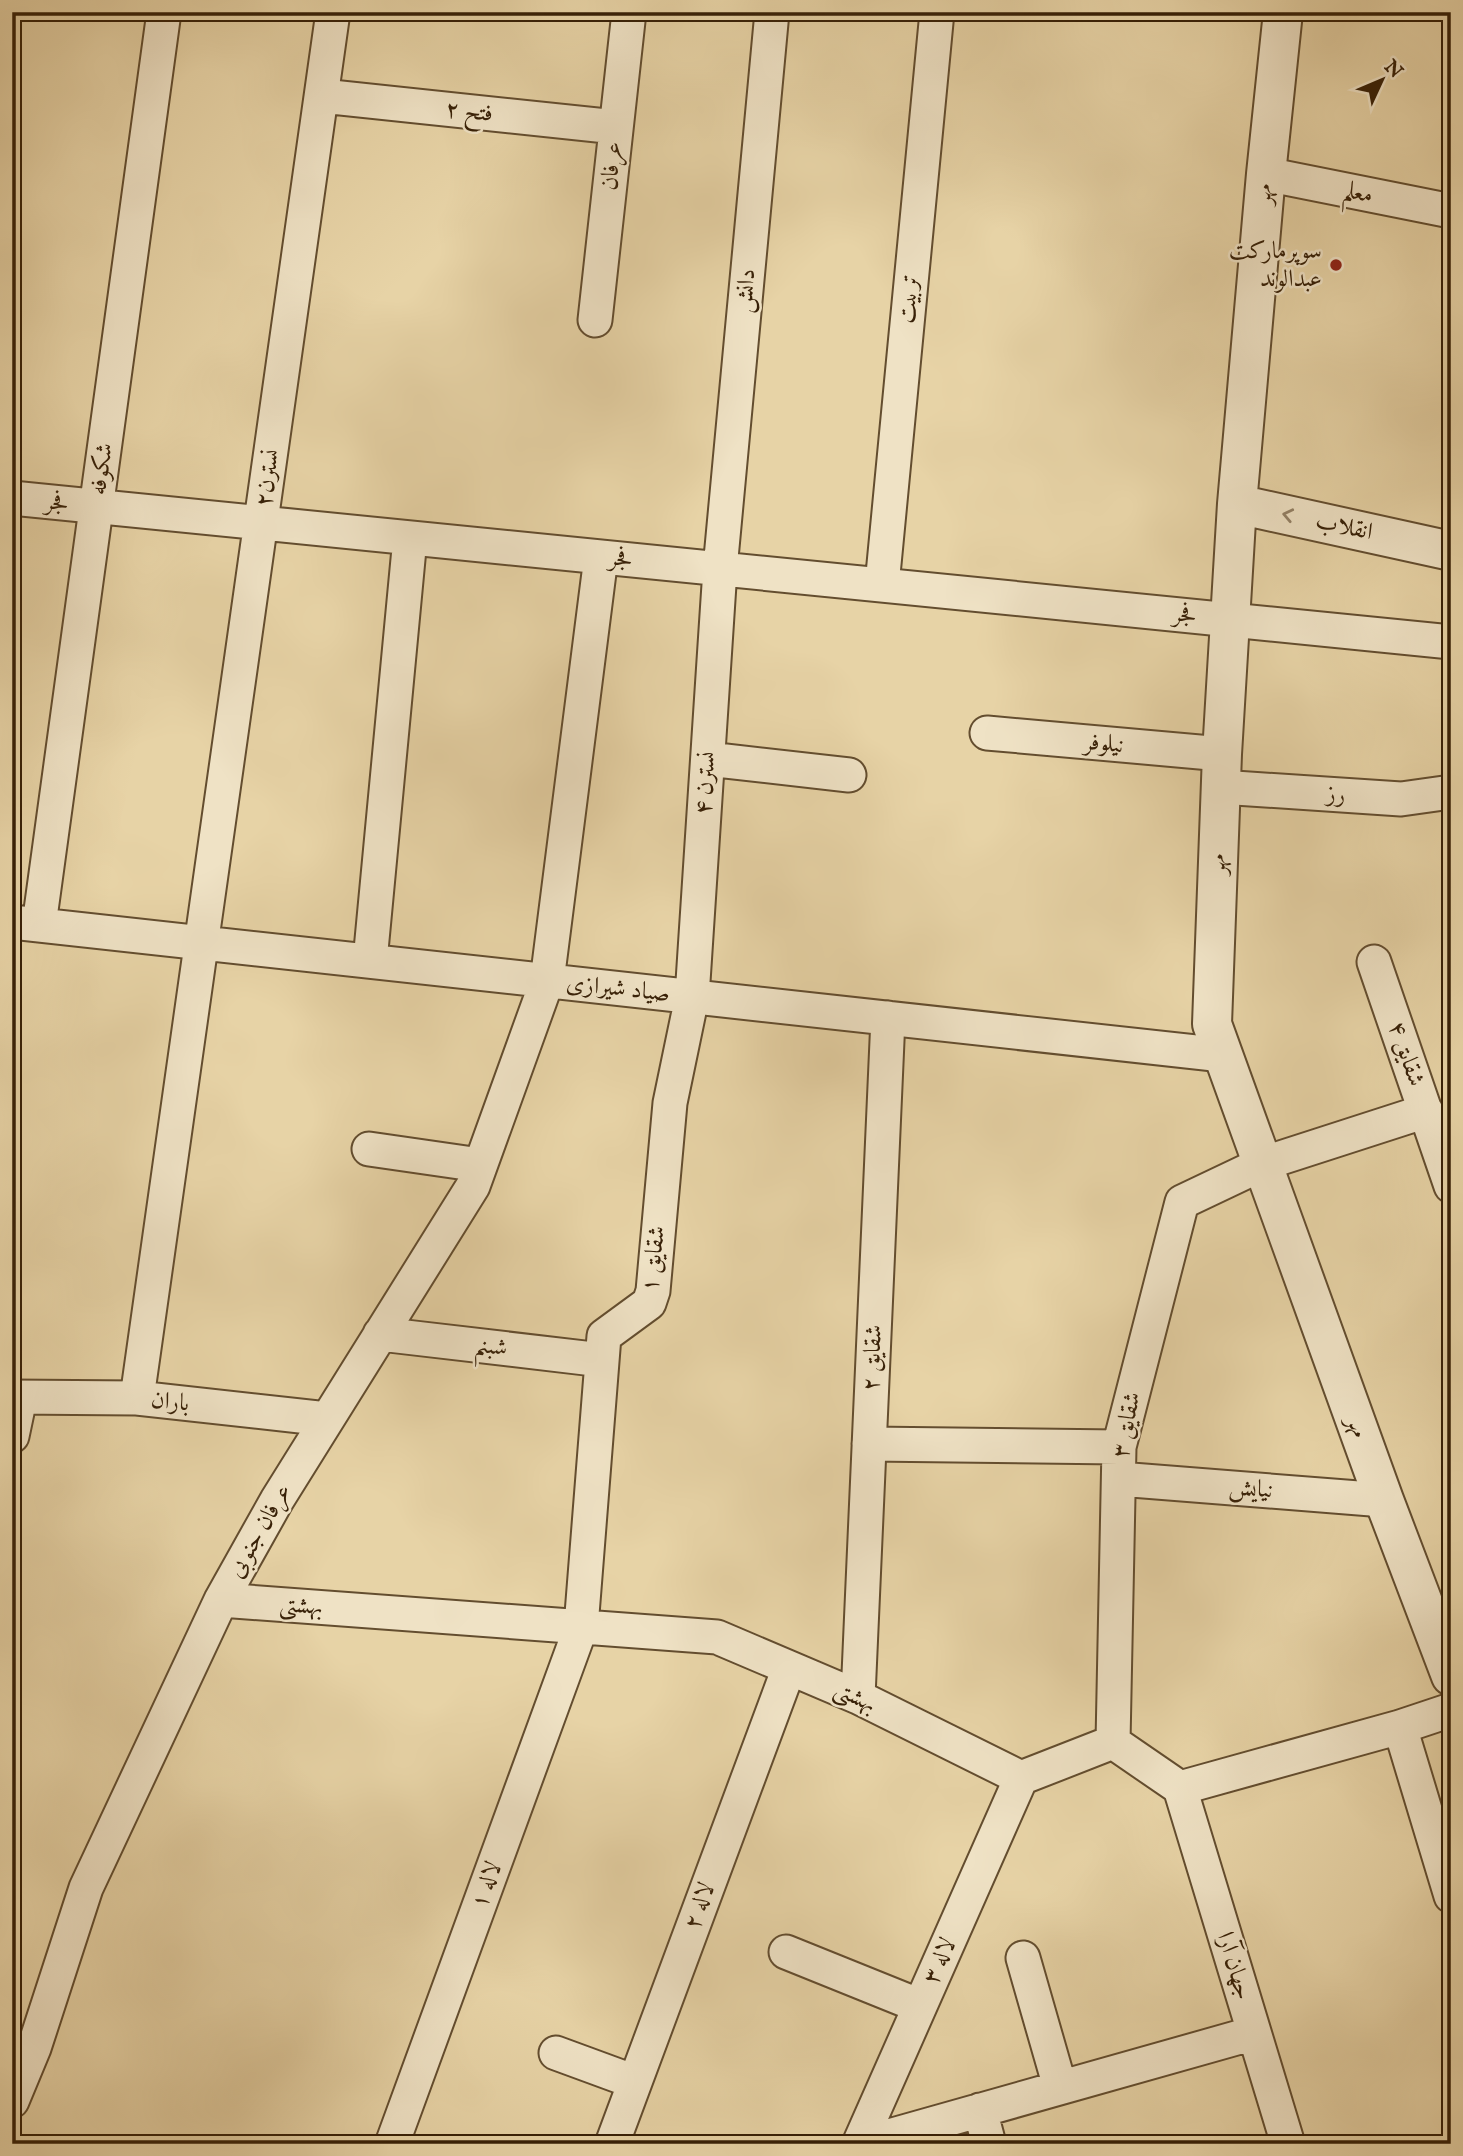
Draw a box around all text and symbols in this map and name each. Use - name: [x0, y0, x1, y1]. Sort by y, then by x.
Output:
- north arrow: [1348, 46, 1418, 116]
- text: N: [1378, 55, 1408, 84]
- street label: فتح ۲: [443, 94, 494, 134]
- street label: عرفان: [594, 140, 630, 192]
- street label: معلم: [1339, 175, 1376, 218]
- street label: مهر: [1247, 182, 1280, 209]
- place label: سوپرمارکت عبدالوند: [1229, 236, 1322, 295]
- marker: سوپرمارکت عبدالوند: [1328, 257, 1344, 273]
- street label: دانش: [729, 268, 763, 314]
- street label: تربیت: [891, 273, 927, 325]
- street label: شکوفه: [83, 441, 121, 497]
- street label: نسترن۲: [249, 447, 287, 509]
- street label: فجر: [40, 486, 71, 520]
- street label: انقلاب: [1313, 506, 1375, 548]
- one-way arrow: [1282, 509, 1294, 524]
- street label: فجر: [604, 542, 635, 576]
- street label: فجر: [1168, 598, 1199, 632]
- street label: نیلوفر: [1080, 727, 1125, 761]
- street label: نسترن ۴: [688, 750, 724, 816]
- street label: رز: [1323, 779, 1347, 811]
- street label: مهر: [1202, 853, 1234, 878]
- street label: صیاد شیرازی: [565, 968, 671, 1010]
- street label: شقایق ۴: [1380, 1017, 1432, 1091]
- street label: شقایق ۱: [635, 1224, 673, 1294]
- street label: شقایق ۲: [856, 1324, 890, 1392]
- street label: شبنم: [472, 1330, 509, 1371]
- street label: باران: [149, 1385, 191, 1419]
- street label: شقایق ۳: [1105, 1389, 1149, 1461]
- street label: مهر: [1338, 1409, 1375, 1442]
- street label: نیایش: [1228, 1472, 1274, 1506]
- street label: عرفان جنوبی: [221, 1478, 299, 1584]
- street label: بهشتی: [278, 1589, 324, 1623]
- street label: بهشتی: [829, 1674, 881, 1720]
- street label: لاله ۱: [464, 1857, 510, 1913]
- street label: لاله ۲: [677, 1878, 723, 1934]
- street label: جهان آرا: [1209, 1928, 1259, 2004]
- street label: لاله ۳: [916, 1933, 964, 1989]

